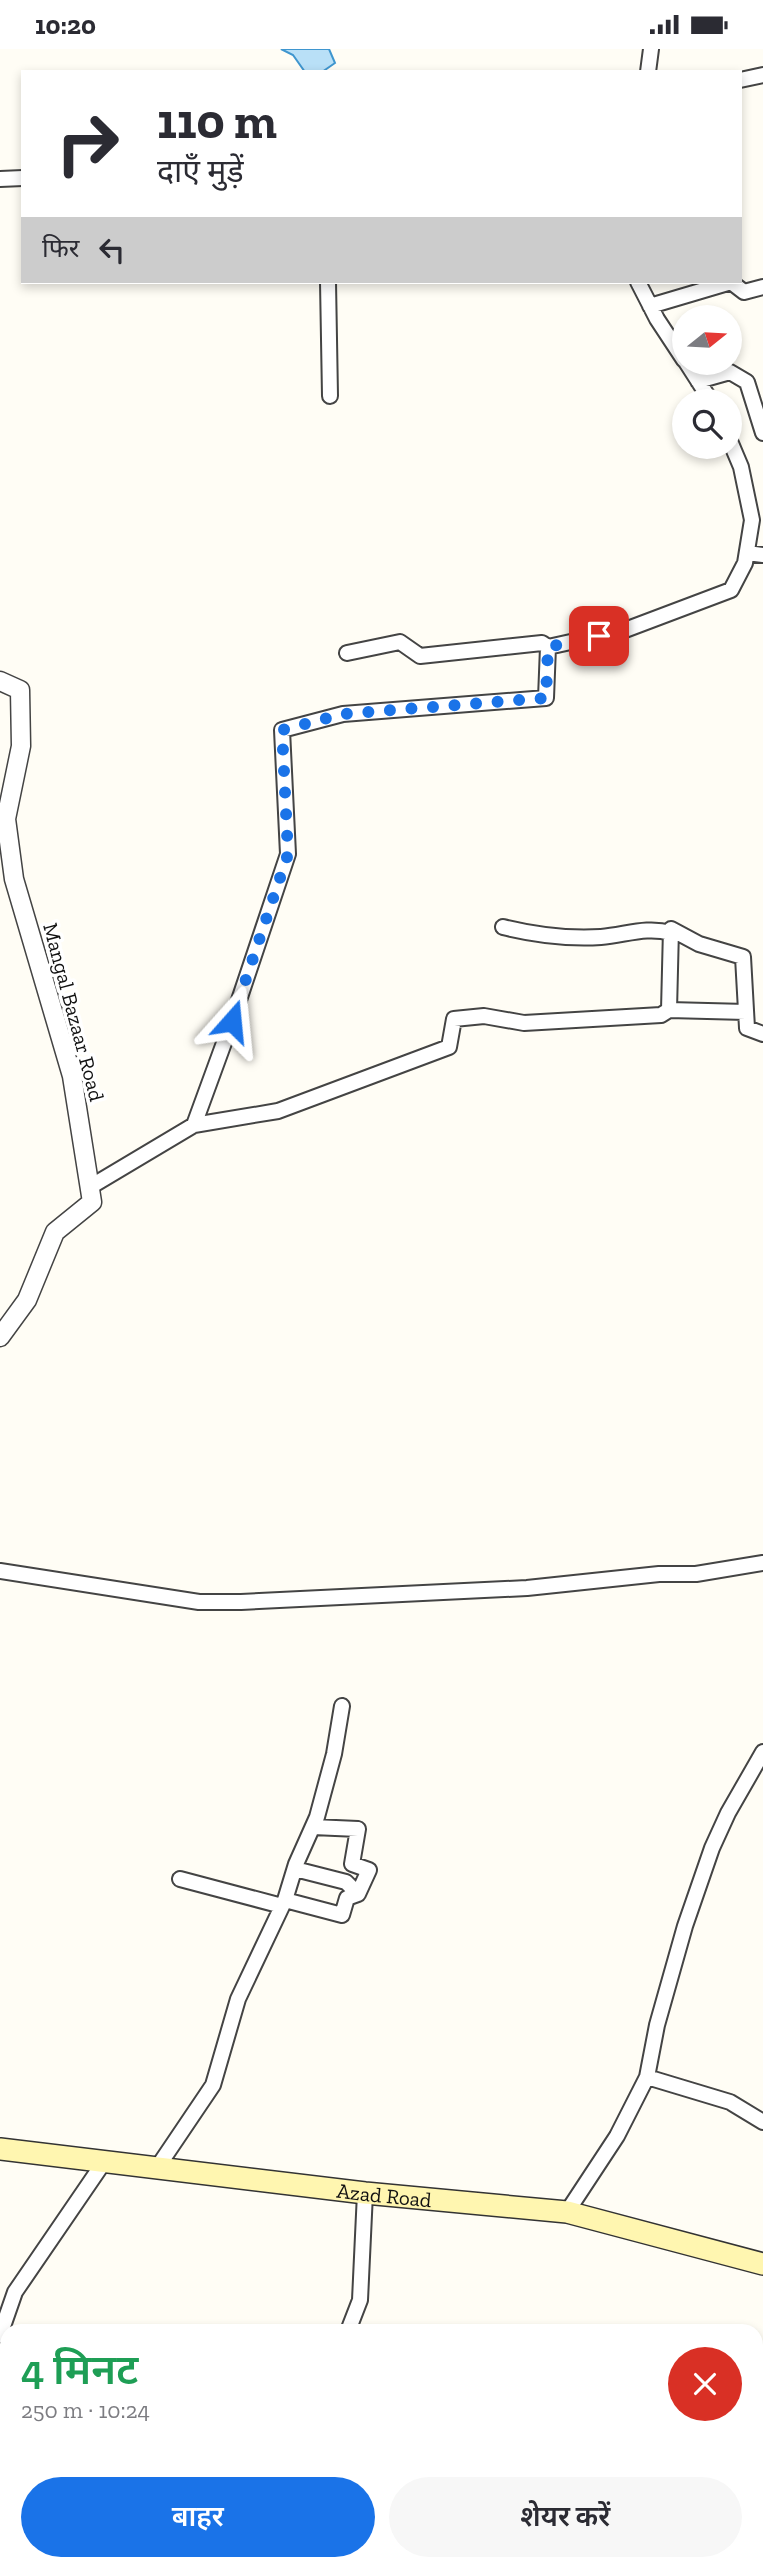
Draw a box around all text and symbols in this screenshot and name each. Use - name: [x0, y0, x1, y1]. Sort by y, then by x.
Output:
- text: 10:20: [35, 9, 96, 41]
- text: 110 m: [157, 92, 277, 151]
- icon: right: [42, 98, 133, 189]
- text: दाएँ मुड़ें: [157, 152, 244, 190]
- icon: left: [93, 231, 131, 269]
- text: फिर: [42, 232, 79, 264]
- north arrow: [672, 305, 742, 375]
- map controls: [672, 305, 742, 459]
- button: search: [672, 389, 742, 459]
- pin: [569, 606, 629, 666]
- icon: arrive: [580, 617, 618, 655]
- street label: Mangal Bazaar Road: [38, 920, 110, 1104]
- position arrow: [195, 984, 269, 1058]
- street label: Azad Road: [336, 2177, 433, 2212]
- text: 4 मिनट: [21, 2344, 138, 2395]
- button: close: [668, 2347, 742, 2421]
- text: 250 m · 10:24: [21, 2396, 150, 2424]
- button: बाहर: [21, 2477, 375, 2557]
- button: शेयर करें: [389, 2477, 742, 2557]

